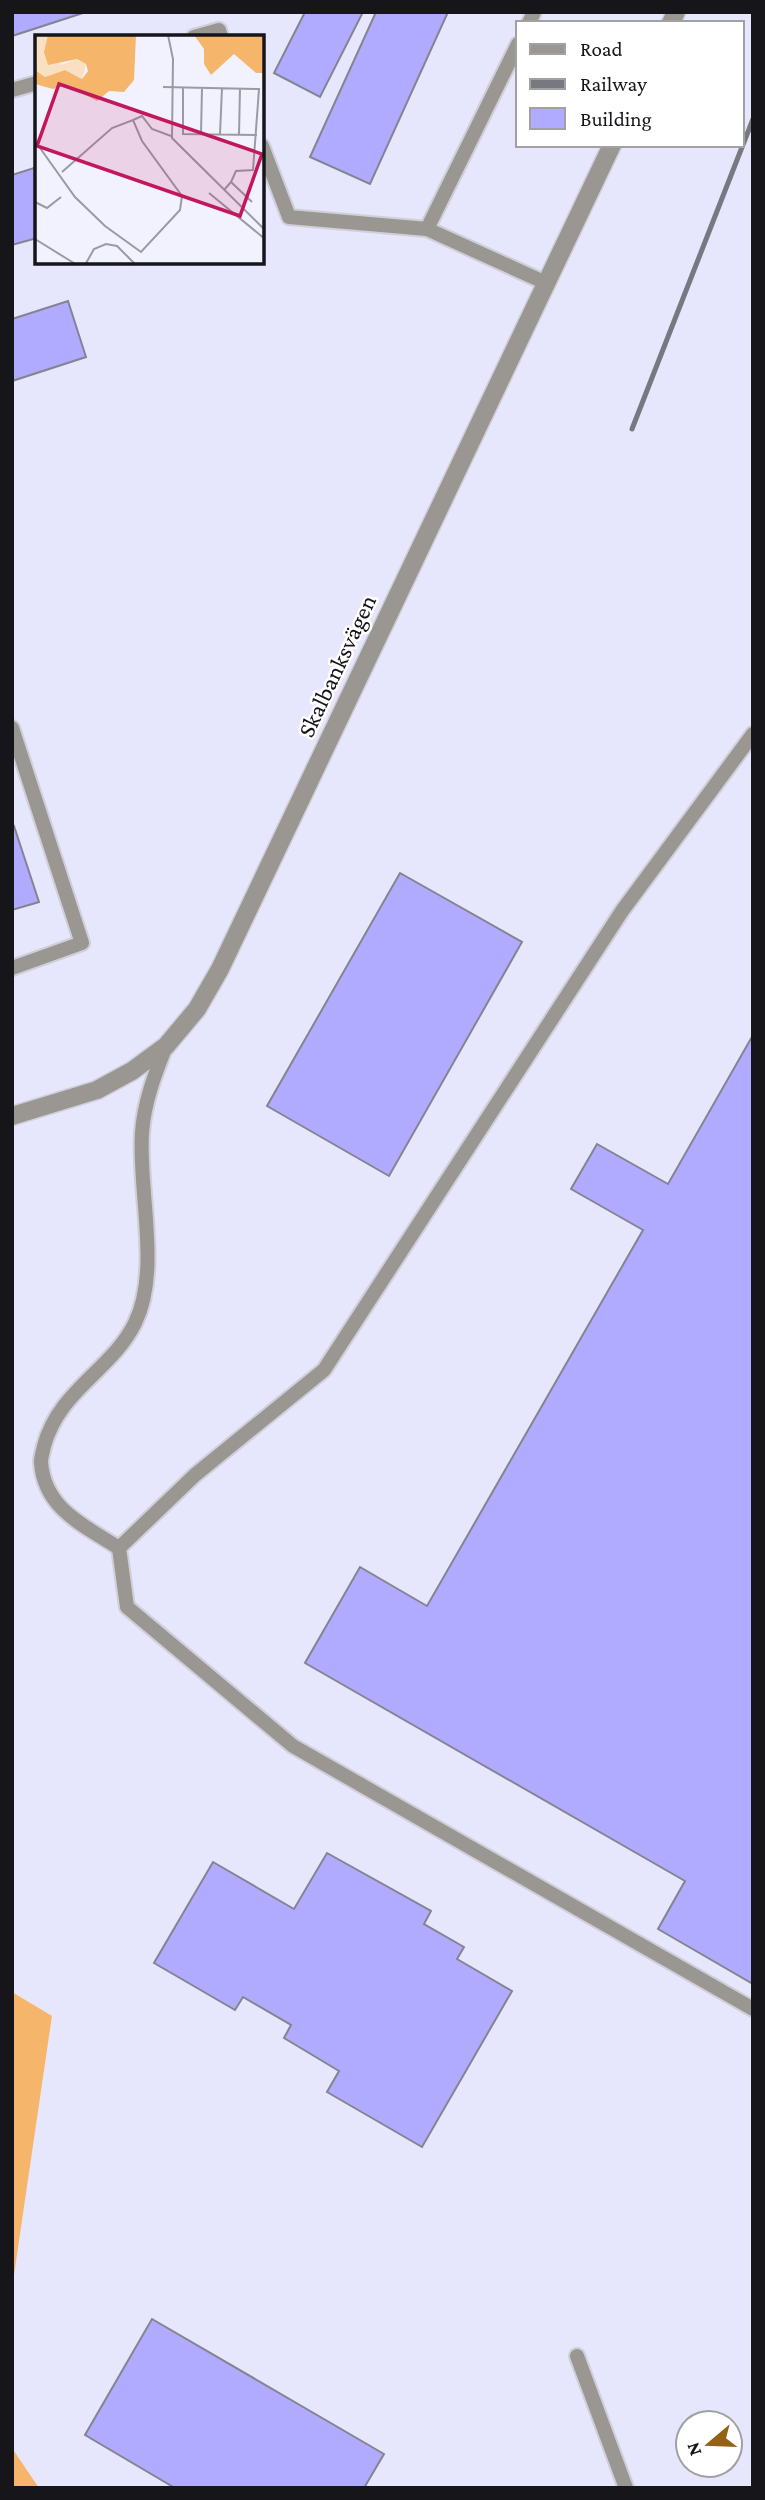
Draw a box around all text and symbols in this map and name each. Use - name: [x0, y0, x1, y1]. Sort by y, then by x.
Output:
- legend: [516, 21, 744, 147]
- inset map: [35, 35, 264, 264]
- text: Road: [580, 37, 623, 61]
- text: Railway: [580, 72, 647, 96]
- text: Building: [580, 107, 652, 131]
- street label: Skalbanksvägen: [292, 590, 381, 741]
- north arrow: [674, 2409, 744, 2479]
- text: N: [681, 2440, 705, 2459]

